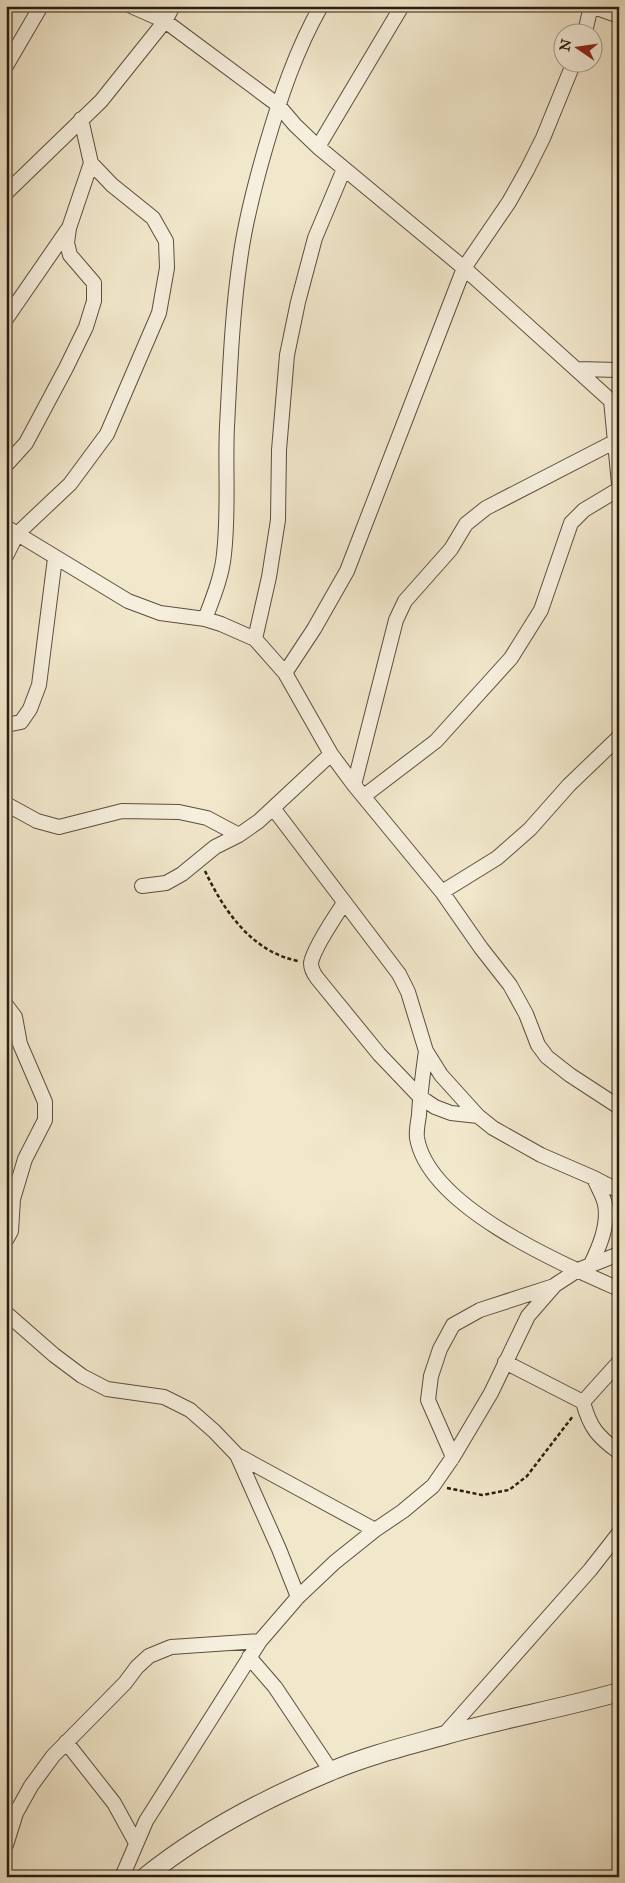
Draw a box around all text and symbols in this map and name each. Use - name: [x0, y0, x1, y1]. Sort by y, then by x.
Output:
- north arrow: [552, 22, 602, 72]
- text: N: [556, 37, 575, 53]

